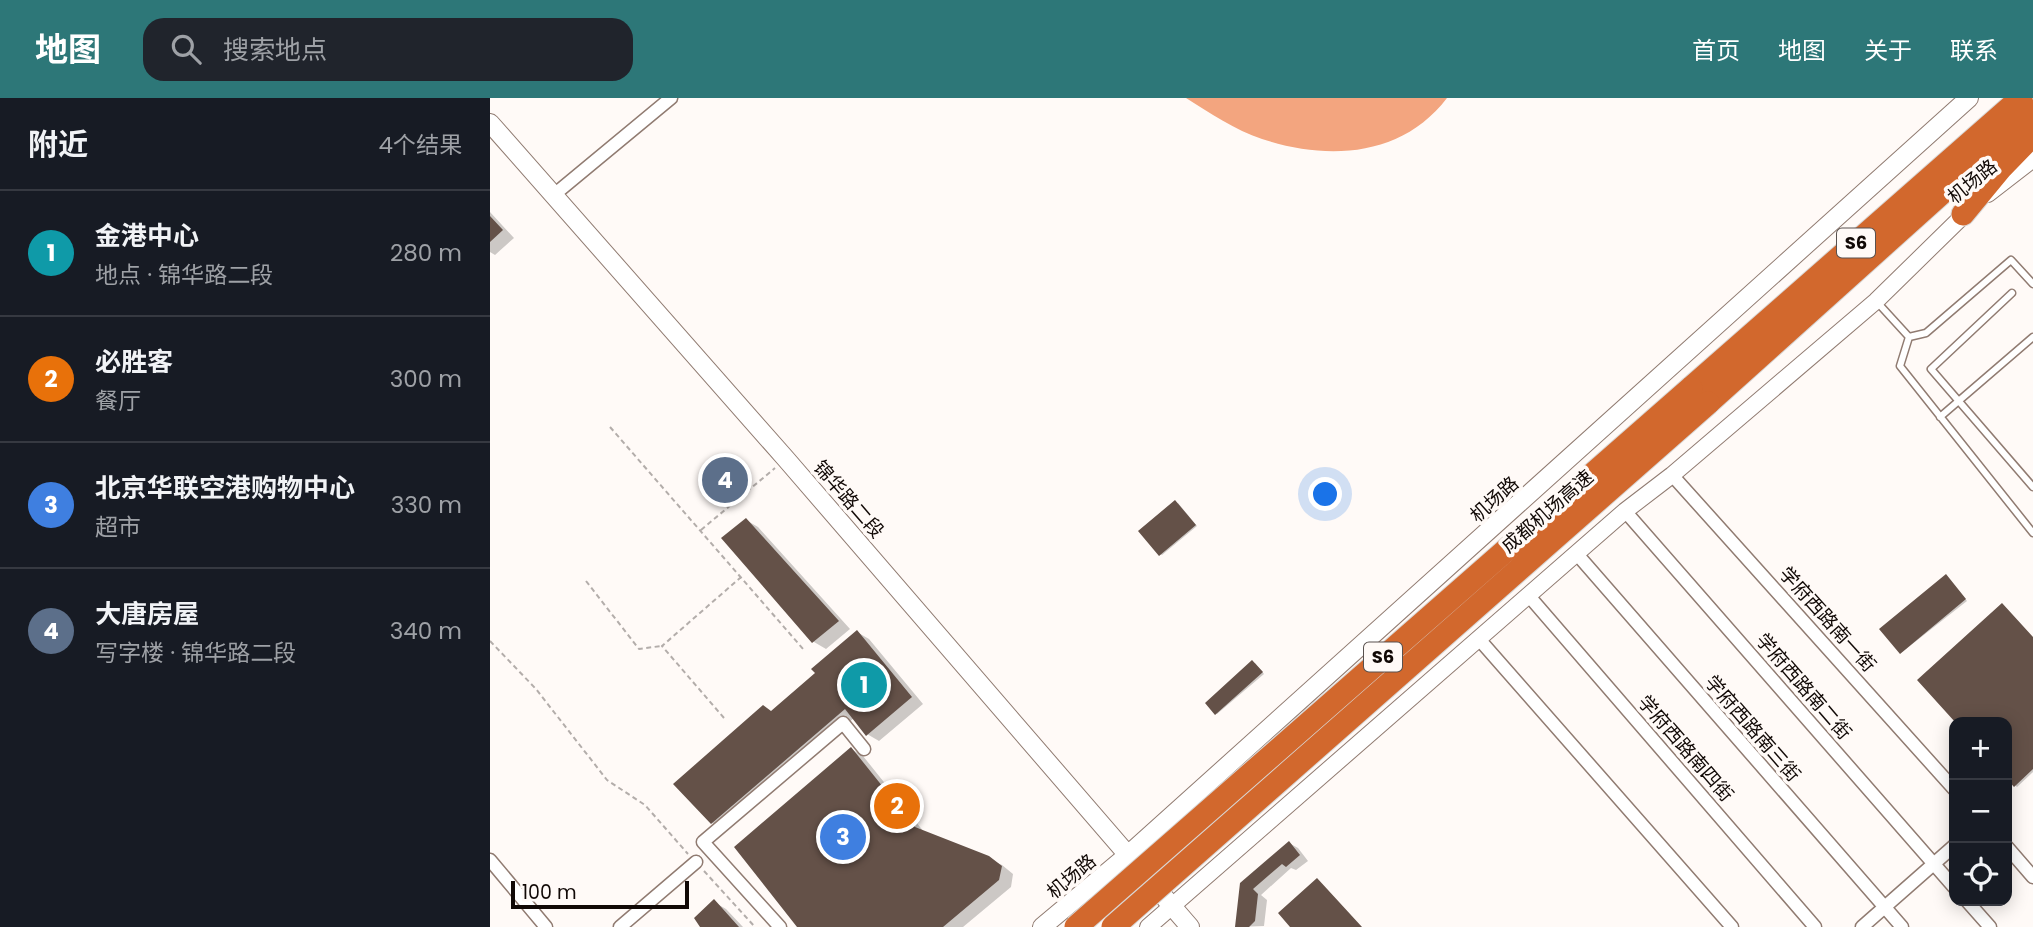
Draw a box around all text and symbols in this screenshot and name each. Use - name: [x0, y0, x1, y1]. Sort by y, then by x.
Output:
- search box: [143, 18, 633, 81]
- text: 地图: [35, 26, 101, 73]
- icon: search: [167, 30, 205, 68]
- text: 搜索地点: [223, 32, 327, 68]
- text: 首页: [1692, 34, 1740, 67]
- text: 地图: [1778, 34, 1826, 67]
- text: 关于: [1864, 34, 1912, 67]
- text: 联系: [1950, 34, 1998, 67]
- text: 附近: [28, 123, 88, 166]
- text: 4个结果: [379, 129, 462, 161]
- street label: 机场路: [1942, 153, 2003, 210]
- text: 金港中心: [95, 218, 199, 254]
- road number: S6: [1837, 228, 1875, 258]
- text: 1: [47, 237, 55, 269]
- text: 280 m: [390, 237, 462, 269]
- text: 地点 · 锦华路二段: [95, 259, 273, 291]
- text: 必胜客: [95, 344, 173, 380]
- text: 2: [44, 363, 58, 395]
- text: 300 m: [390, 363, 462, 395]
- text: 餐厅: [95, 385, 141, 417]
- pin: 4: [702, 454, 748, 506]
- street label: 锦华路二段: [807, 455, 890, 544]
- street label: 成都机场高速: [1495, 464, 1599, 559]
- text: 北京华联空港购物中心: [95, 470, 355, 506]
- street label: 机场路: [1464, 470, 1525, 528]
- your location: [1308, 477, 1342, 511]
- text: 3: [44, 489, 58, 521]
- text: 330 m: [391, 489, 462, 521]
- text: 超市: [95, 511, 141, 543]
- street label: 学府西路南一街: [1773, 561, 1882, 678]
- text: 大唐房屋: [95, 596, 199, 632]
- text: 4: [43, 615, 59, 647]
- text: 340 m: [390, 615, 462, 647]
- street label: 学府西路南二街: [1750, 627, 1857, 745]
- text: 写字楼 · 锦华路二段: [95, 637, 296, 669]
- road number: S6: [1364, 642, 1402, 672]
- pin: 1: [841, 659, 887, 711]
- street label: 学府西路南三街: [1699, 669, 1806, 787]
- street label: 学府西路南四街: [1632, 689, 1739, 807]
- map controls: [1949, 717, 2012, 906]
- button: +: [1949, 717, 2012, 780]
- pin: 2: [874, 780, 920, 832]
- button: −: [1949, 780, 2012, 843]
- pin: 3: [820, 811, 866, 863]
- button: locate: [1949, 843, 2012, 906]
- street label: 机场路: [1041, 848, 1102, 905]
- scale bar: [511, 878, 690, 910]
- text: 100 m: [522, 879, 577, 906]

